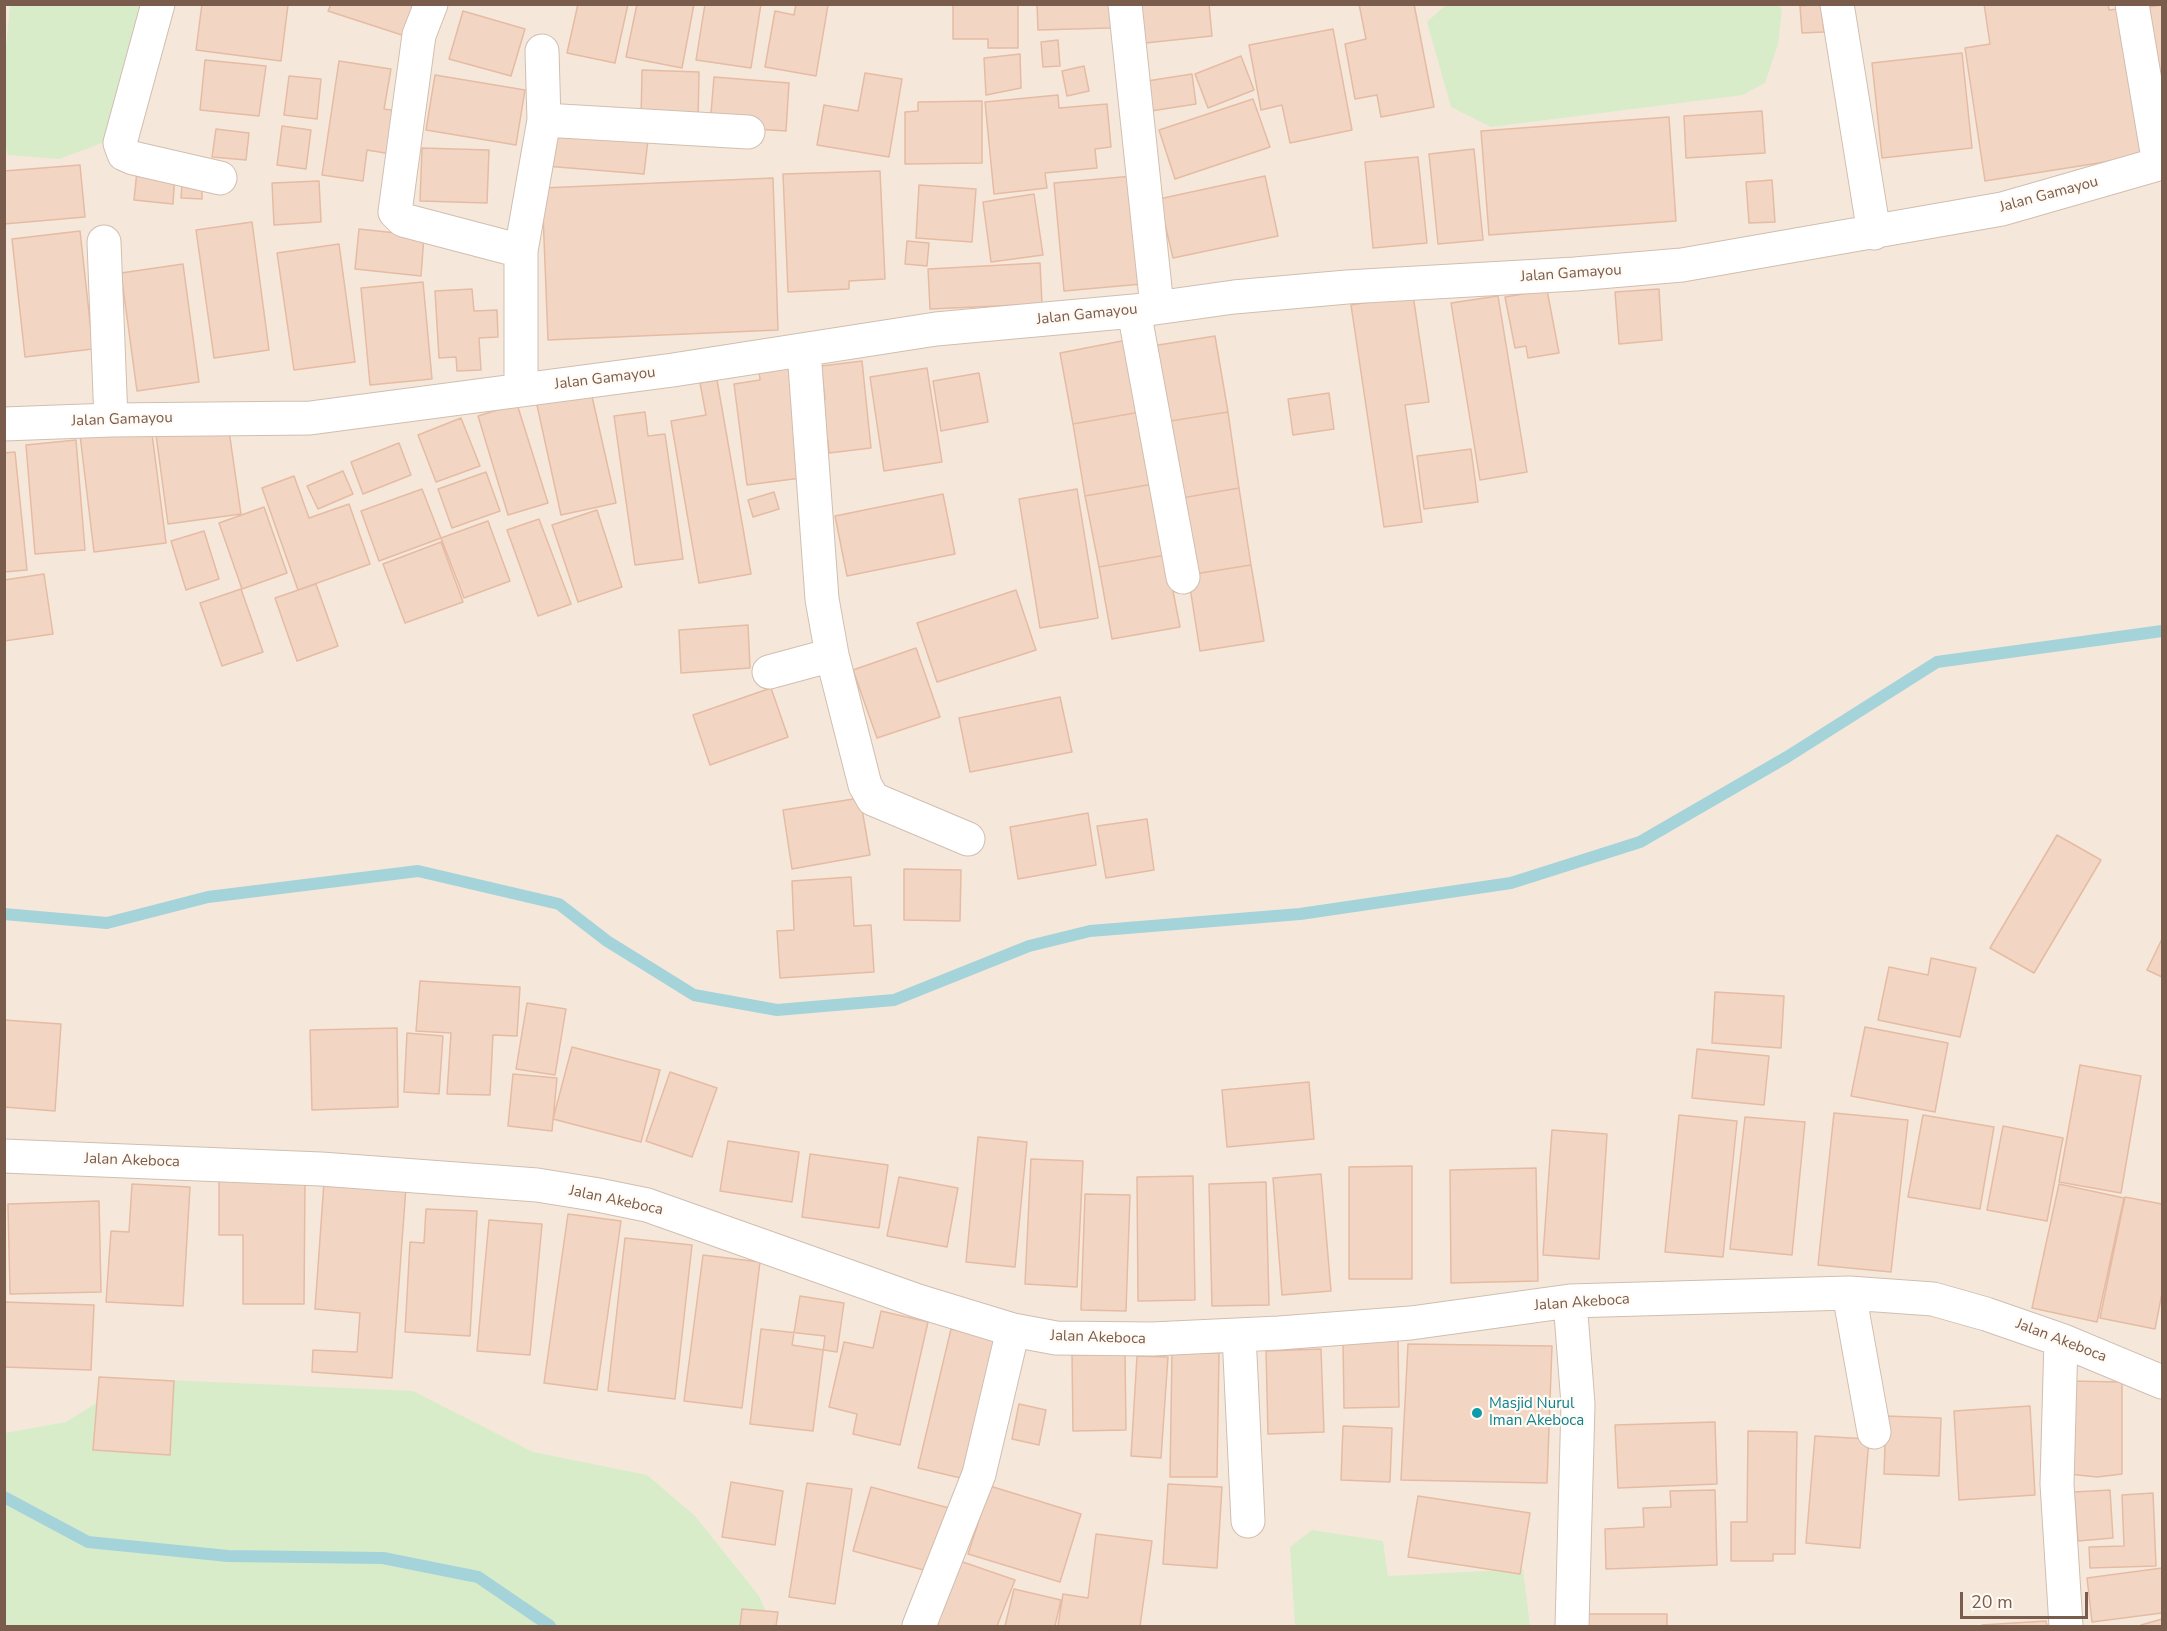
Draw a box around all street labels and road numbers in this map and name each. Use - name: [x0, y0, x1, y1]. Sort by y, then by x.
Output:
- street label: Jalan Gamayou: [1998, 173, 2100, 217]
- street label: Jalan Gamayou: [1520, 261, 1622, 287]
- street label: Jalan Gamayou: [1036, 301, 1138, 329]
- street label: Jalan Gamayou: [554, 364, 656, 394]
- street label: Jalan Gamayou: [71, 409, 173, 431]
- street label: Jalan Akeboca: [84, 1150, 180, 1172]
- street label: Jalan Akeboca: [567, 1182, 665, 1220]
- street label: Jalan Akeboca: [1534, 1291, 1630, 1315]
- street label: Jalan Akeboca: [2013, 1315, 2109, 1367]
- street label: Jalan Akeboca: [1050, 1327, 1146, 1349]

